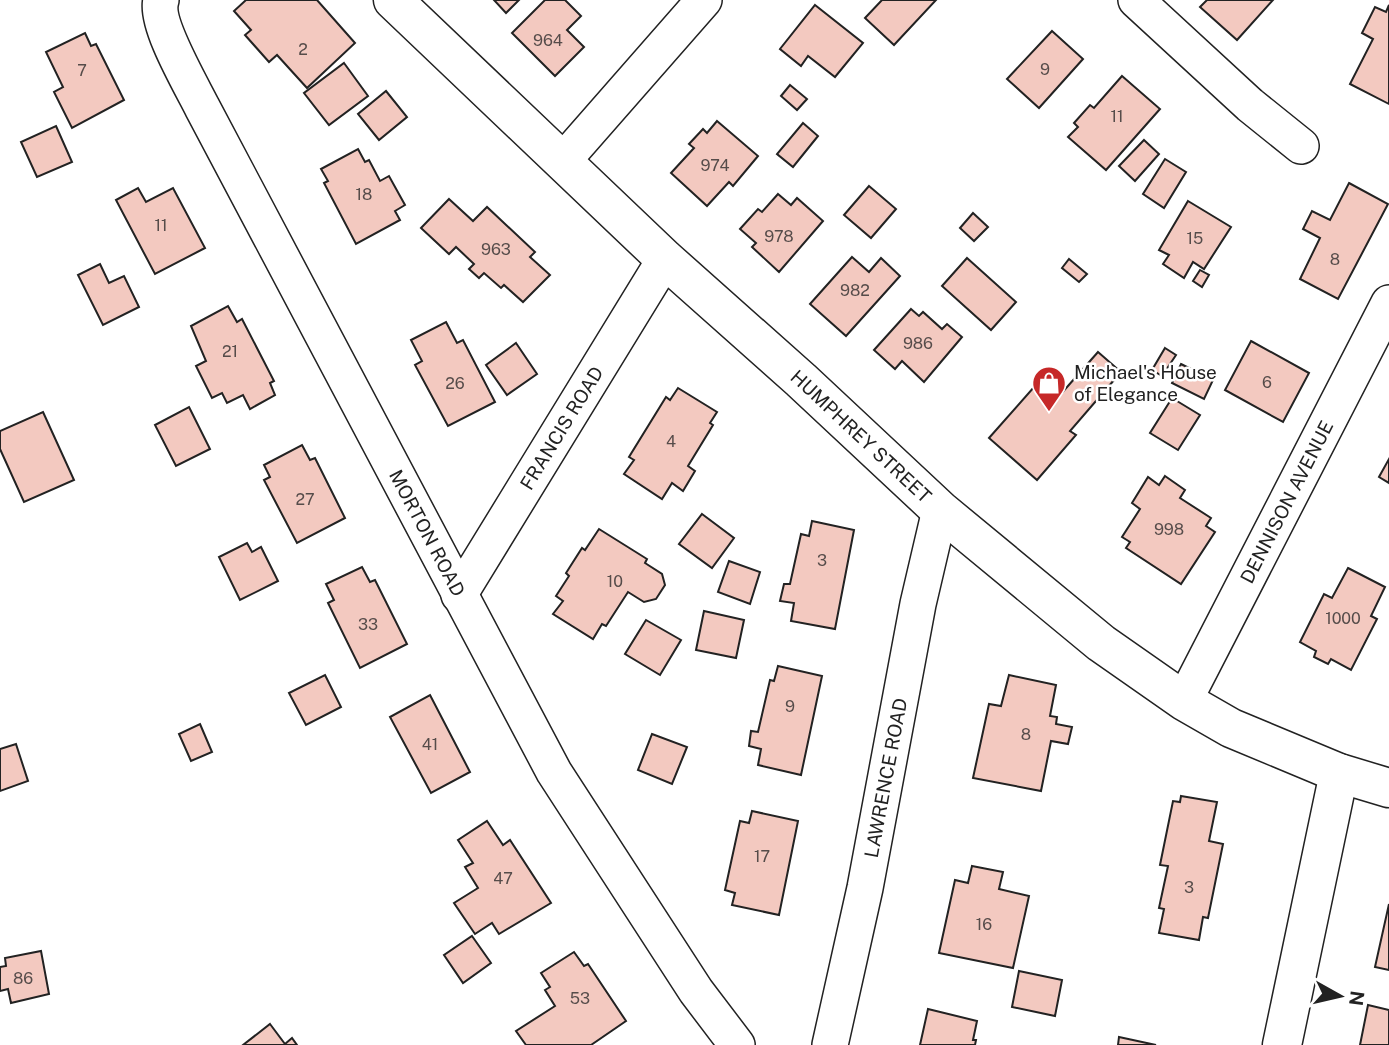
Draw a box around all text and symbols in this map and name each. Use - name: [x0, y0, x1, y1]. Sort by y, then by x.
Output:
- house number: 964: [533, 31, 563, 50]
- house number: 2: [298, 40, 308, 59]
- house number: 9: [1040, 60, 1050, 79]
- house number: 7: [77, 61, 87, 80]
- house number: 11: [1110, 107, 1124, 126]
- house number: 974: [701, 156, 729, 175]
- house number: 18: [356, 185, 372, 204]
- house number: 11: [154, 216, 168, 235]
- house number: 978: [764, 227, 794, 246]
- house number: 15: [1187, 229, 1203, 248]
- house number: 963: [481, 240, 511, 259]
- house number: 8: [1330, 250, 1340, 269]
- house number: 982: [840, 281, 870, 300]
- house number: 986: [903, 334, 933, 353]
- house number: 21: [222, 342, 238, 361]
- place label: Michael's House of Elegance: [1074, 361, 1217, 405]
- street label: FRANCIS ROAD: [515, 362, 608, 494]
- shop icon: Michael's House of Elegance: [1030, 364, 1068, 413]
- street label: HUMPHREY STREET: [786, 365, 936, 507]
- house number: 6: [1262, 373, 1272, 392]
- house number: 26: [445, 374, 465, 393]
- street label: DENNISON AVENUE: [1236, 417, 1338, 587]
- house number: 4: [666, 432, 676, 451]
- street label: MORTON ROAD: [385, 466, 470, 600]
- house number: 27: [295, 490, 315, 509]
- house number: 998: [1154, 520, 1184, 539]
- house number: 3: [817, 551, 827, 570]
- house number: 10: [607, 572, 623, 591]
- house number: 1000: [1325, 609, 1361, 628]
- house number: 33: [358, 615, 378, 634]
- street label: LAWRENCE ROAD: [860, 696, 911, 859]
- house number: 9: [785, 697, 795, 716]
- house number: 8: [1021, 725, 1031, 744]
- house number: 41: [422, 735, 438, 754]
- house number: 17: [754, 847, 770, 866]
- house number: 47: [493, 869, 513, 888]
- house number: 3: [1184, 878, 1194, 897]
- house number: 16: [976, 915, 992, 934]
- north arrow: [1305, 961, 1375, 1031]
- house number: 86: [13, 969, 33, 988]
- house number: 53: [570, 989, 590, 1008]
- text: N: [1345, 989, 1369, 1007]

